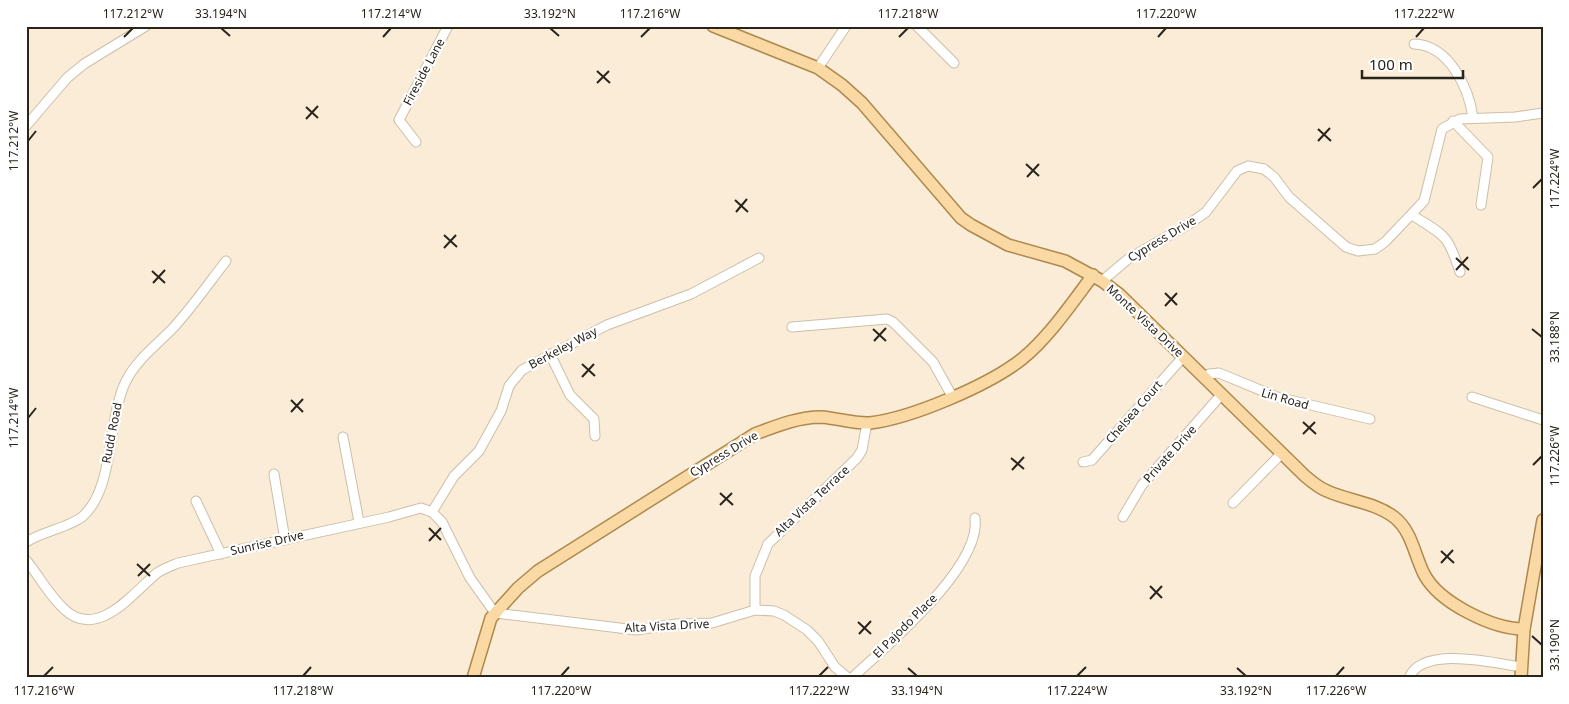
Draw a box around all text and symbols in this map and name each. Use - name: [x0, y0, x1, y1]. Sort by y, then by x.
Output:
- text: 117.212°W: [103, 5, 163, 22]
- text: 33.194°N: [195, 5, 247, 22]
- text: 117.214°W: [361, 5, 421, 22]
- text: 33.192°N: [524, 5, 576, 22]
- text: 117.216°W: [620, 5, 680, 22]
- text: 117.218°W: [878, 5, 938, 22]
- text: 117.220°W: [1136, 5, 1196, 22]
- text: 117.222°W: [1394, 5, 1454, 22]
- street label: Fireside Lane: [399, 35, 449, 108]
- scale bar: [1362, 48, 1463, 80]
- text: 100 m: [1369, 54, 1413, 74]
- text: 117.212°W: [5, 111, 22, 171]
- text: 117.224°W: [1546, 149, 1563, 209]
- street label: Cypress Drive: [1124, 211, 1199, 266]
- street label: Monte Vista Drive: [1103, 280, 1188, 361]
- text: 33.188°N: [1546, 311, 1563, 363]
- street label: Berkeley Way: [526, 322, 601, 373]
- street label: Chelsea Court: [1101, 376, 1166, 447]
- street label: Lin Road: [1259, 384, 1311, 413]
- text: 117.214°W: [5, 388, 22, 448]
- street label: Rudd Road: [97, 401, 126, 465]
- street label: Private Drive: [1139, 421, 1200, 486]
- street label: Cypress Drive: [686, 426, 761, 481]
- text: 117.226°W: [1546, 426, 1563, 486]
- street label: Alta Vista Terrace: [770, 461, 853, 540]
- street label: Sunrise Drive: [229, 526, 305, 559]
- street label: El Pajodo Place: [869, 590, 941, 662]
- street label: Alta Vista Drive: [624, 615, 710, 636]
- text: 33.190°N: [1546, 619, 1563, 671]
- text: 117.216°W: [14, 682, 74, 699]
- text: 117.218°W: [273, 682, 333, 699]
- text: 117.220°W: [531, 682, 591, 699]
- text: 117.222°W: [789, 682, 849, 699]
- text: 33.194°N: [891, 682, 943, 699]
- text: 117.224°W: [1047, 682, 1107, 699]
- text: 33.192°N: [1220, 682, 1272, 699]
- text: 117.226°W: [1306, 682, 1366, 699]

